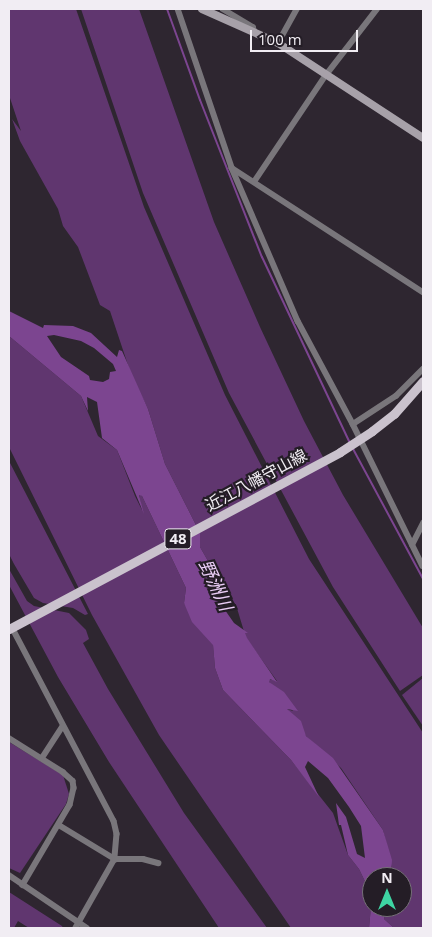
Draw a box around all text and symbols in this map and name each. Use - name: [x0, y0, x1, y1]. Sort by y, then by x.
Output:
- scale bar: [252, 20, 360, 52]
- text: 100 m: [258, 29, 302, 49]
- street label: 近江八幡守山線: [202, 445, 310, 515]
- road number: 48: [164, 526, 192, 552]
- water label: 野洲川: [195, 556, 237, 614]
- north arrow: [362, 867, 412, 917]
- text: N: [381, 868, 393, 887]

